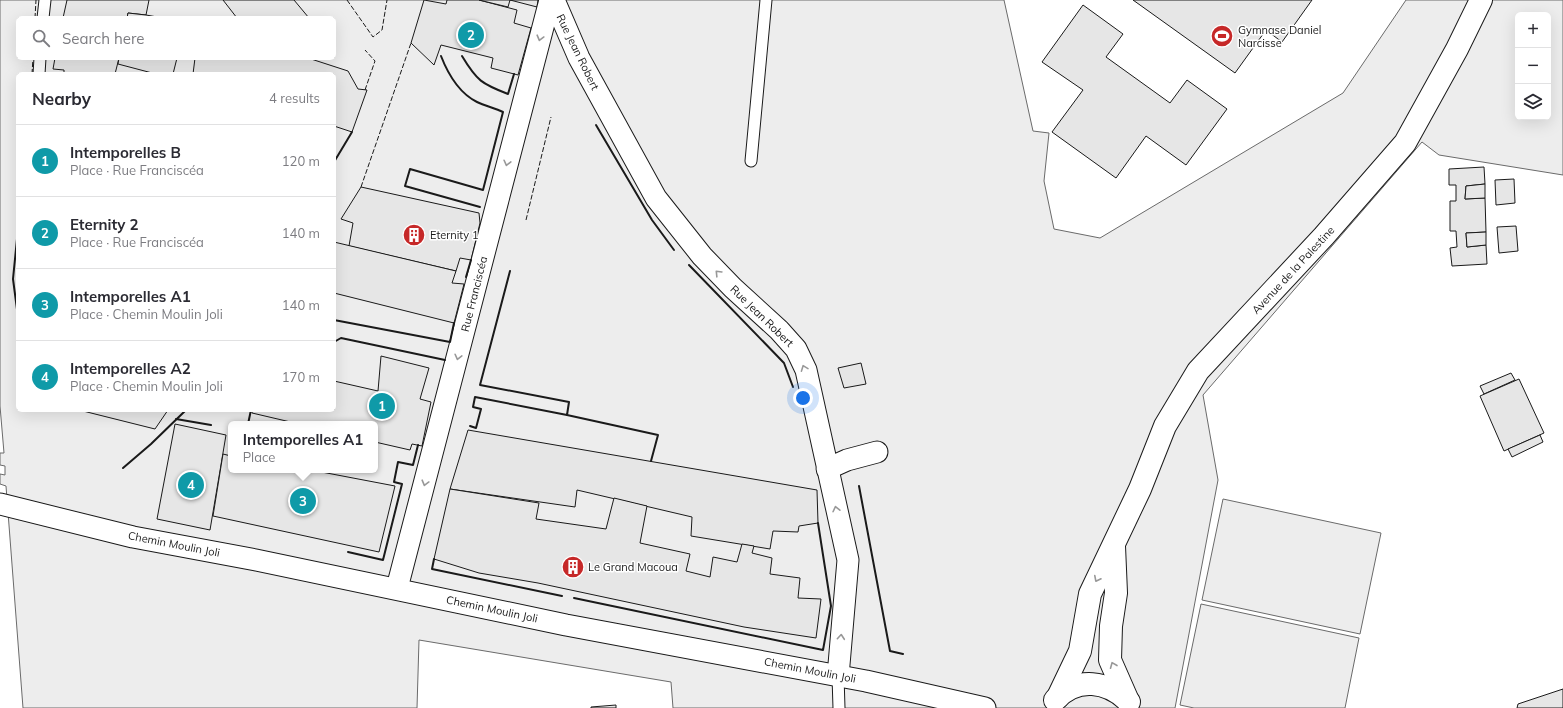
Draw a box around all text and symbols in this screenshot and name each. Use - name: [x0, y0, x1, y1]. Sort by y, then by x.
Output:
- street label: Rue Jean Robert: [554, 12, 603, 92]
- map controls: [1515, 12, 1551, 120]
- button: +: [1515, 12, 1551, 48]
- search box: [16, 16, 336, 60]
- pin: 2: [458, 20, 484, 50]
- sports icon: Gymnase Daniel Narcisse: [1209, 23, 1235, 49]
- place label: Gymnase Daniel Narcisse: [1238, 23, 1321, 50]
- icon: search: [30, 27, 52, 49]
- text: Search here: [62, 29, 144, 48]
- one-way arrow: [536, 34, 545, 41]
- button: −: [1515, 48, 1551, 84]
- button: layers: [1515, 84, 1551, 120]
- text: Nearby: [32, 88, 91, 109]
- text: 4 results: [269, 90, 320, 106]
- text: Intemporelles B: [70, 143, 181, 162]
- text: 1: [41, 153, 49, 169]
- text: 120 m: [282, 153, 320, 169]
- one-way arrow: [503, 160, 511, 167]
- text: Place · Rue Franciscéa: [70, 162, 204, 178]
- text: Eternity 2: [70, 215, 139, 234]
- building icon: Eternity 1: [401, 222, 427, 248]
- street label: Avenue de la Palestine: [1249, 223, 1337, 317]
- text: 2: [41, 225, 49, 241]
- text: 140 m: [282, 225, 320, 241]
- place label: Eternity 1: [430, 228, 478, 242]
- text: Place · Rue Franciscéa: [70, 234, 204, 250]
- street label: Rue Franciscéa: [458, 255, 490, 333]
- one-way arrow: [715, 270, 723, 278]
- street label: Rue Jean Robert: [727, 282, 797, 350]
- text: Intemporelles A1: [70, 287, 191, 306]
- text: 3: [41, 297, 49, 313]
- text: 140 m: [282, 297, 320, 313]
- text: Place · Chemin Moulin Joli: [70, 306, 223, 322]
- one-way arrow: [454, 354, 463, 361]
- text: Intemporelles A2: [70, 359, 191, 378]
- one-way arrow: [801, 365, 809, 372]
- text: 4: [41, 369, 49, 385]
- text: 170 m: [282, 369, 320, 385]
- text: Place · Chemin Moulin Joli: [70, 378, 223, 394]
- your location: [793, 388, 813, 408]
- pin: 1: [369, 391, 395, 421]
- popup: [228, 421, 378, 473]
- text: Intemporelles A1: [243, 430, 363, 449]
- text: Place: [243, 449, 275, 465]
- pin: 4: [178, 470, 204, 500]
- one-way arrow: [422, 480, 430, 486]
- pin: 3: [290, 486, 316, 516]
- one-way arrow: [832, 505, 840, 512]
- street label: Chemin Moulin Joli: [127, 528, 221, 560]
- building icon: Le Grand Macoua: [560, 554, 586, 580]
- place label: Le Grand Macoua: [588, 560, 678, 574]
- one-way arrow: [1094, 575, 1102, 583]
- street label: Chemin Moulin Joli: [445, 592, 539, 626]
- one-way arrow: [837, 634, 846, 640]
- street label: Chemin Moulin Joli: [763, 654, 857, 686]
- one-way arrow: [1110, 662, 1118, 670]

